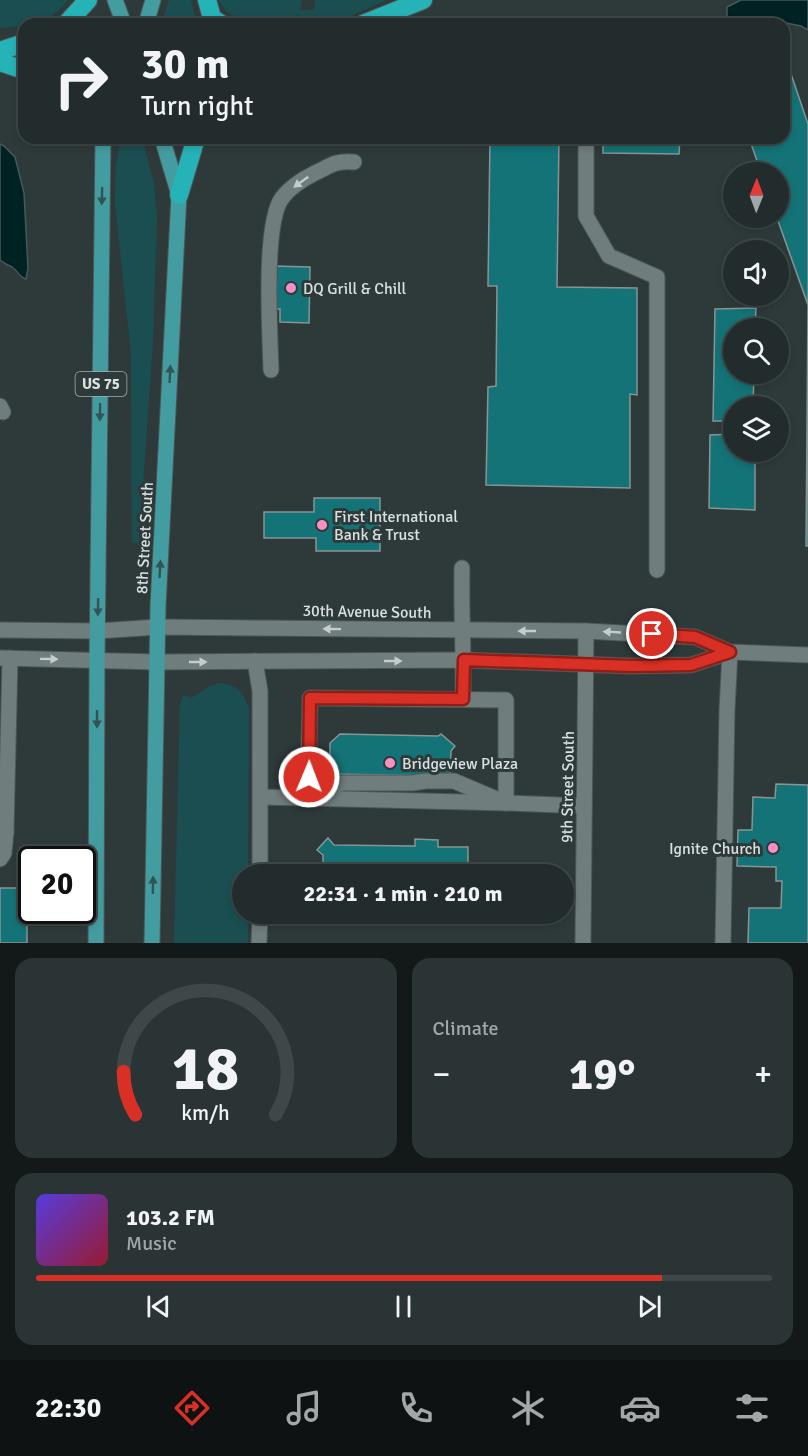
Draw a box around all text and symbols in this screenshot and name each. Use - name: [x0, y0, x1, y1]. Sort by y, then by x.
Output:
- text: 30 m: [141, 39, 230, 90]
- icon: right: [42, 42, 120, 120]
- text: Turn right: [141, 90, 254, 123]
- north arrow: [723, 162, 789, 228]
- map controls: [723, 162, 789, 462]
- one-way arrow: [293, 176, 309, 188]
- one-way arrow: [97, 187, 107, 206]
- button: sound: [723, 240, 789, 306]
- place label: DQ Grill & Chill: [303, 279, 407, 299]
- marker: DQ Grill & Chill: [284, 281, 298, 295]
- button: search: [723, 318, 789, 384]
- one-way arrow: [165, 364, 174, 383]
- road number: US 75: [76, 372, 126, 396]
- button: layers: [723, 396, 789, 462]
- one-way arrow: [95, 403, 105, 422]
- street label: 8th Street South: [132, 482, 158, 594]
- place label: First International Bank & Trust: [334, 507, 458, 545]
- marker: First International Bank & Trust: [315, 518, 329, 532]
- one-way arrow: [155, 559, 165, 578]
- one-way arrow: [94, 598, 103, 617]
- street label: 30th Avenue South: [302, 601, 432, 623]
- pin: [626, 608, 677, 659]
- icon: arrive: [635, 617, 668, 650]
- one-way arrow: [323, 624, 342, 634]
- one-way arrow: [518, 626, 537, 636]
- one-way arrow: [602, 628, 621, 637]
- one-way arrow: [39, 654, 58, 664]
- one-way arrow: [383, 656, 402, 666]
- one-way arrow: [188, 657, 207, 667]
- one-way arrow: [92, 710, 102, 729]
- street label: 9th Street South: [557, 731, 579, 843]
- position arrow: [277, 745, 341, 809]
- place label: Bridgeview Plaza: [402, 754, 518, 774]
- marker: Bridgeview Plaza: [383, 756, 397, 770]
- place label: Ignite Church: [669, 839, 761, 859]
- marker: Ignite Church: [766, 841, 780, 855]
- speed limit sign: 20: [18, 846, 96, 924]
- one-way arrow: [148, 875, 158, 894]
- text: 22:31 · 1 min · 210 m: [303, 880, 503, 907]
- text: Climate: [433, 1016, 498, 1041]
- text: 18: [172, 1030, 239, 1107]
- text: 19°: [569, 1047, 636, 1102]
- text: −: [433, 1054, 450, 1095]
- text: +: [754, 1054, 772, 1095]
- text: km/h: [181, 1100, 230, 1126]
- text: 103.2 FM: [126, 1204, 215, 1231]
- text: Music: [126, 1231, 177, 1256]
- icon: previous: [142, 1290, 175, 1323]
- icon: pause: [387, 1290, 420, 1323]
- icon: next: [633, 1290, 666, 1323]
- icon: directions: [171, 1387, 213, 1429]
- icon: music: [283, 1387, 325, 1429]
- icon: phone: [395, 1387, 437, 1429]
- icon: climate: [507, 1387, 549, 1429]
- icon: car: [619, 1387, 661, 1429]
- icon: filters: [731, 1387, 773, 1429]
- text: 22:30: [35, 1392, 101, 1425]

